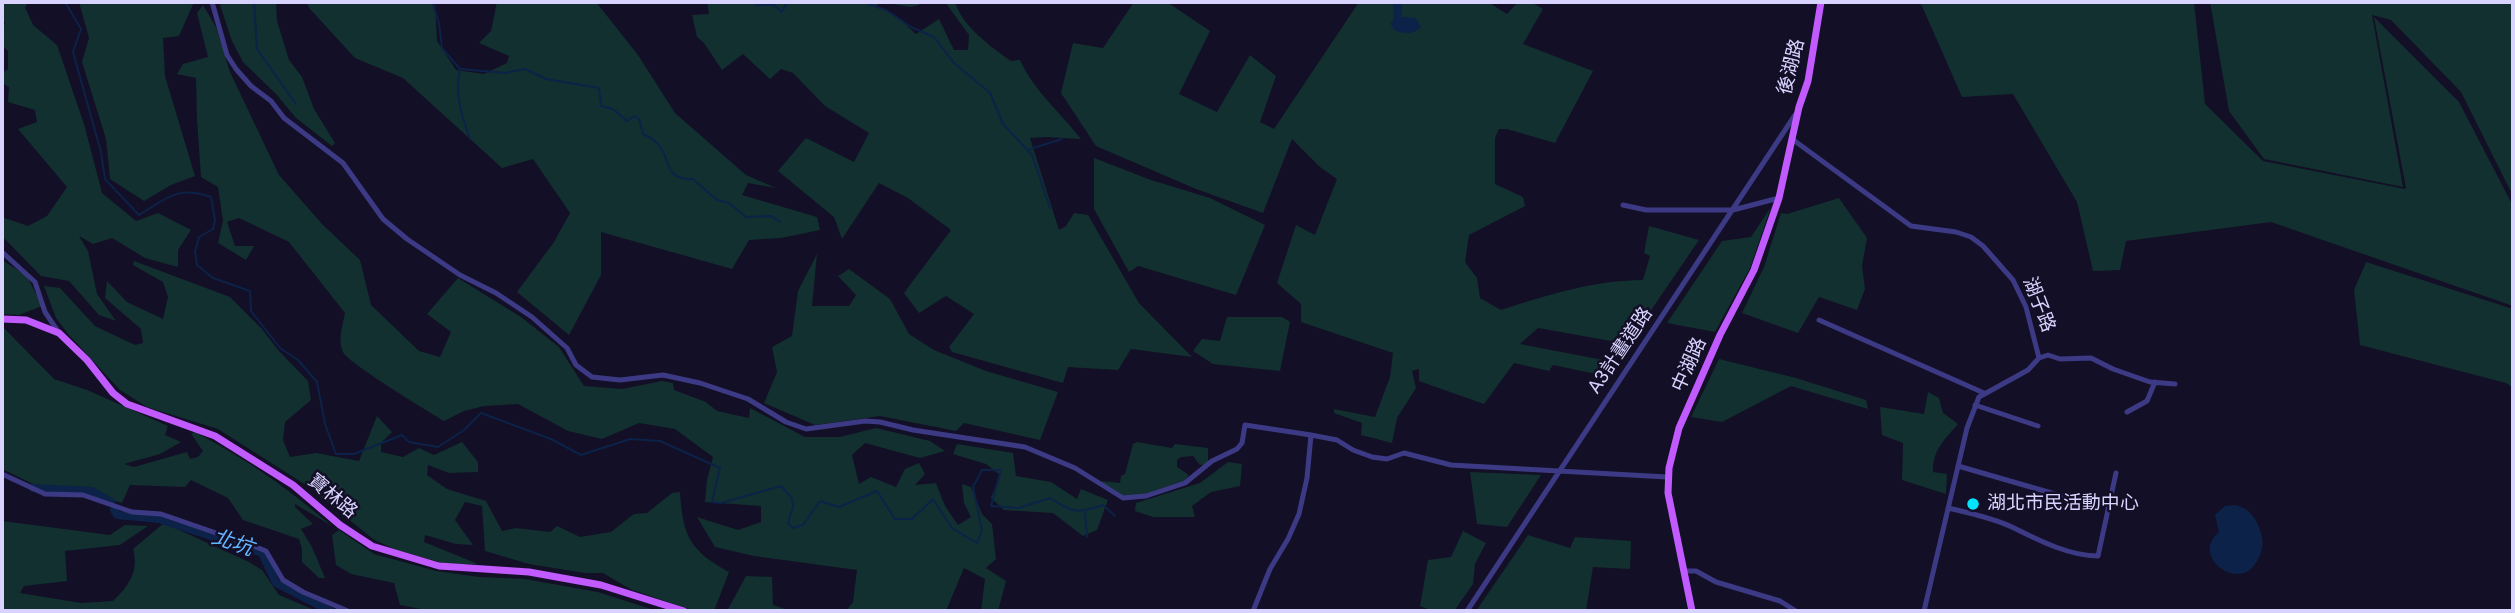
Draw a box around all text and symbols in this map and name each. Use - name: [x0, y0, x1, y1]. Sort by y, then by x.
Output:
- street label: 後湖路: [1774, 37, 1810, 97]
- street label: 湖子路: [2017, 274, 2059, 336]
- street label: A3計畫道路: [1584, 304, 1658, 398]
- street label: 中湖路: [1668, 334, 1712, 396]
- street label: 寶林路: [303, 470, 361, 524]
- place label: 湖北市民活動中心: [1987, 493, 2139, 515]
- marker: 湖北市民活動中心: [1965, 496, 1981, 512]
- water label: 北坑: [208, 526, 256, 562]

